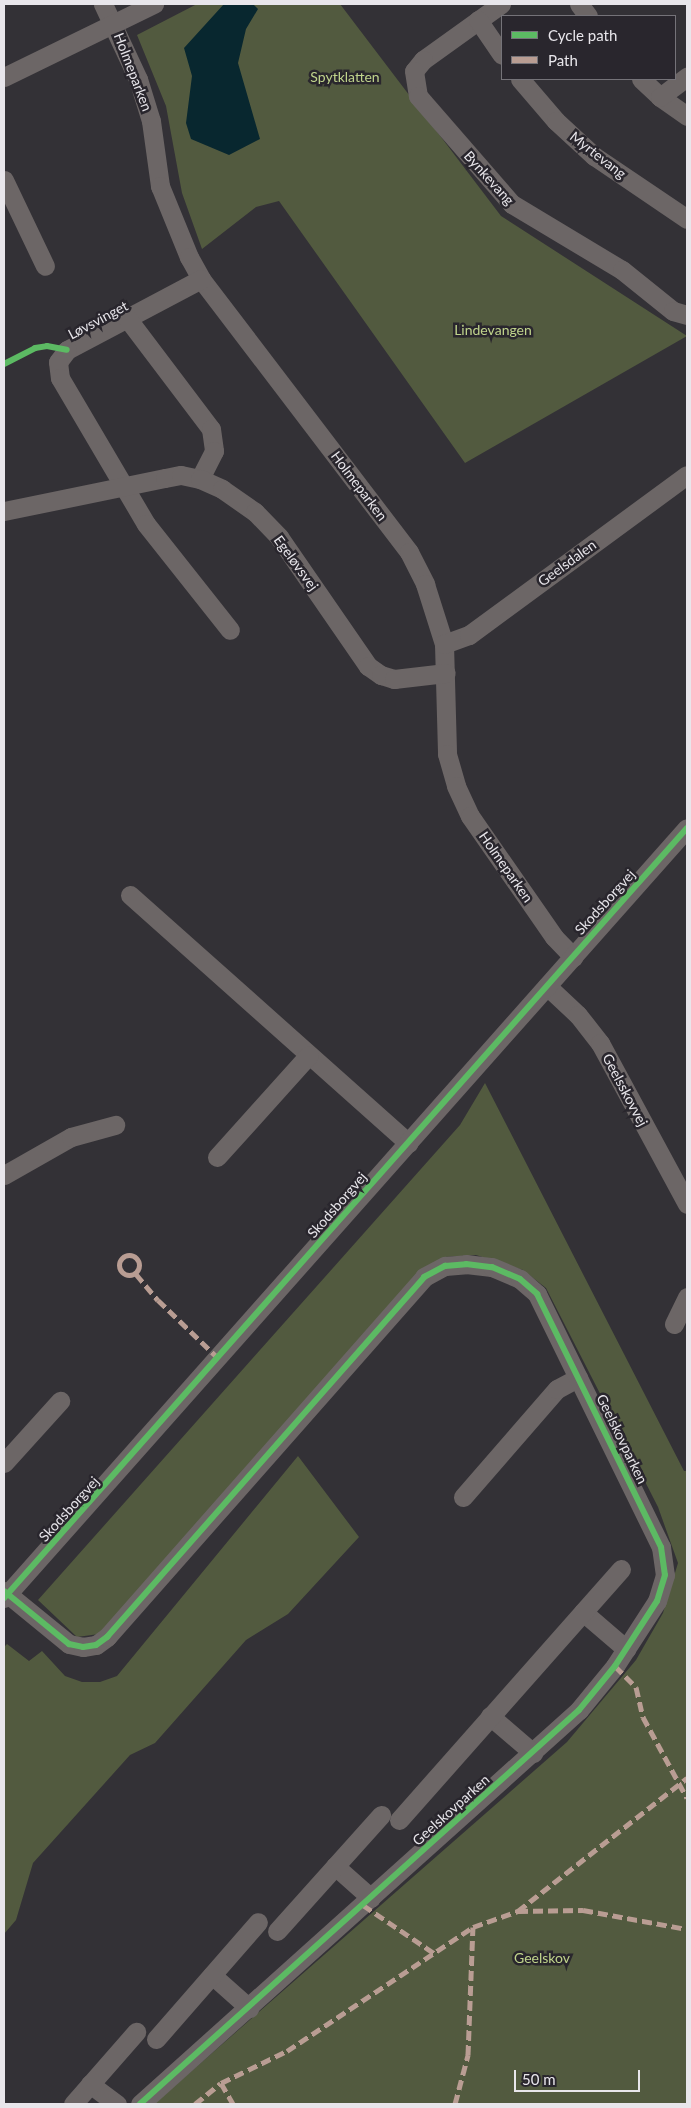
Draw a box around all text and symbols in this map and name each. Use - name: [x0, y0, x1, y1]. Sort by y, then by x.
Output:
- legend: [501, 15, 676, 80]
- text: Cycle path: [548, 26, 617, 44]
- street label: Holmeparken: [110, 31, 156, 113]
- text: Path: [548, 51, 578, 69]
- park label: Spytklatten: [310, 69, 380, 85]
- street label: Myrtevang: [567, 128, 629, 182]
- street label: Bynkevang: [460, 147, 518, 209]
- street label: Løvsvinget: [65, 297, 131, 343]
- park label: Lindevangen: [454, 322, 532, 338]
- street label: Holmeparken: [327, 448, 391, 524]
- street label: Egeløvsvej: [270, 532, 322, 594]
- street label: Geelsdalen: [535, 536, 599, 590]
- street label: Holmeparken: [475, 828, 537, 906]
- street label: Skodsborgvej: [571, 866, 639, 938]
- street label: Geelsskovvej: [599, 1051, 651, 1129]
- street label: Skodsborgvej: [304, 1169, 370, 1241]
- street label: Geelskovparken: [593, 1391, 651, 1487]
- street label: Skodsborgvej: [35, 1473, 103, 1545]
- street label: Geelskovparken: [409, 1771, 493, 1849]
- park label: Geelskov: [514, 1950, 570, 1966]
- scale bar: [516, 2060, 642, 2092]
- text: 50 m: [522, 2070, 556, 2088]

